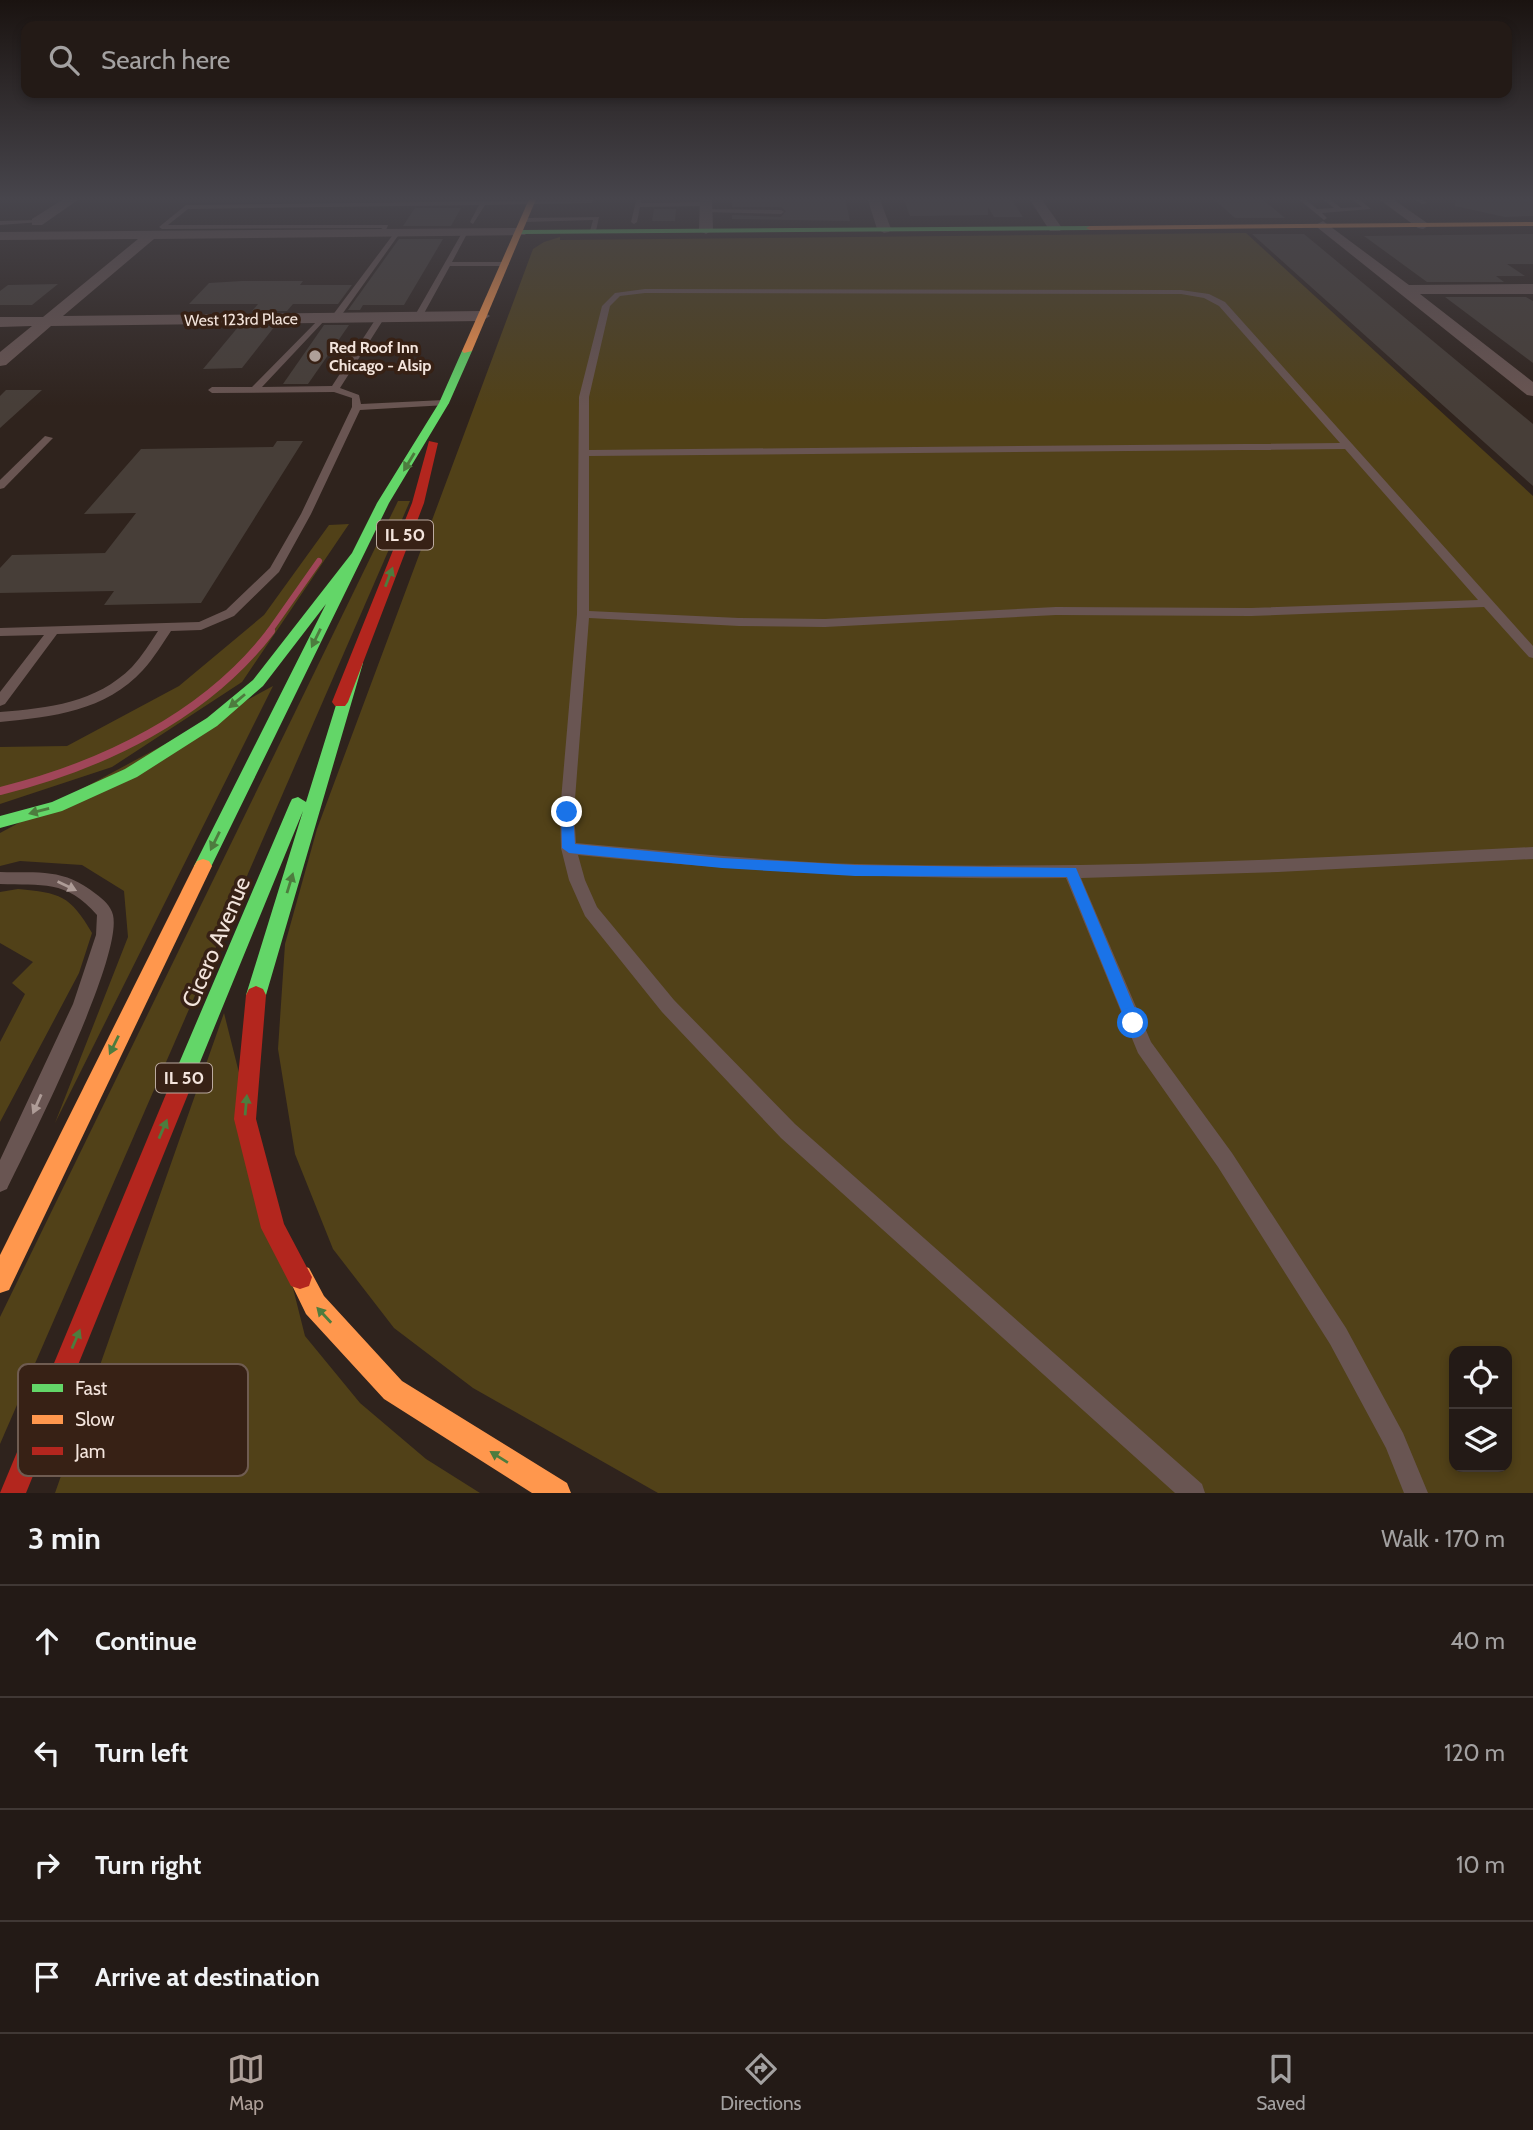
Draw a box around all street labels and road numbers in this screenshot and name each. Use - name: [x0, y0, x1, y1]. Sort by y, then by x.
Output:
- street label: West 123rd Place: [184, 309, 298, 330]
- road number: IL 50: [377, 520, 433, 550]
- street label: Cicero Avenue: [176, 872, 256, 1012]
- road number: IL 50: [156, 1064, 212, 1092]

